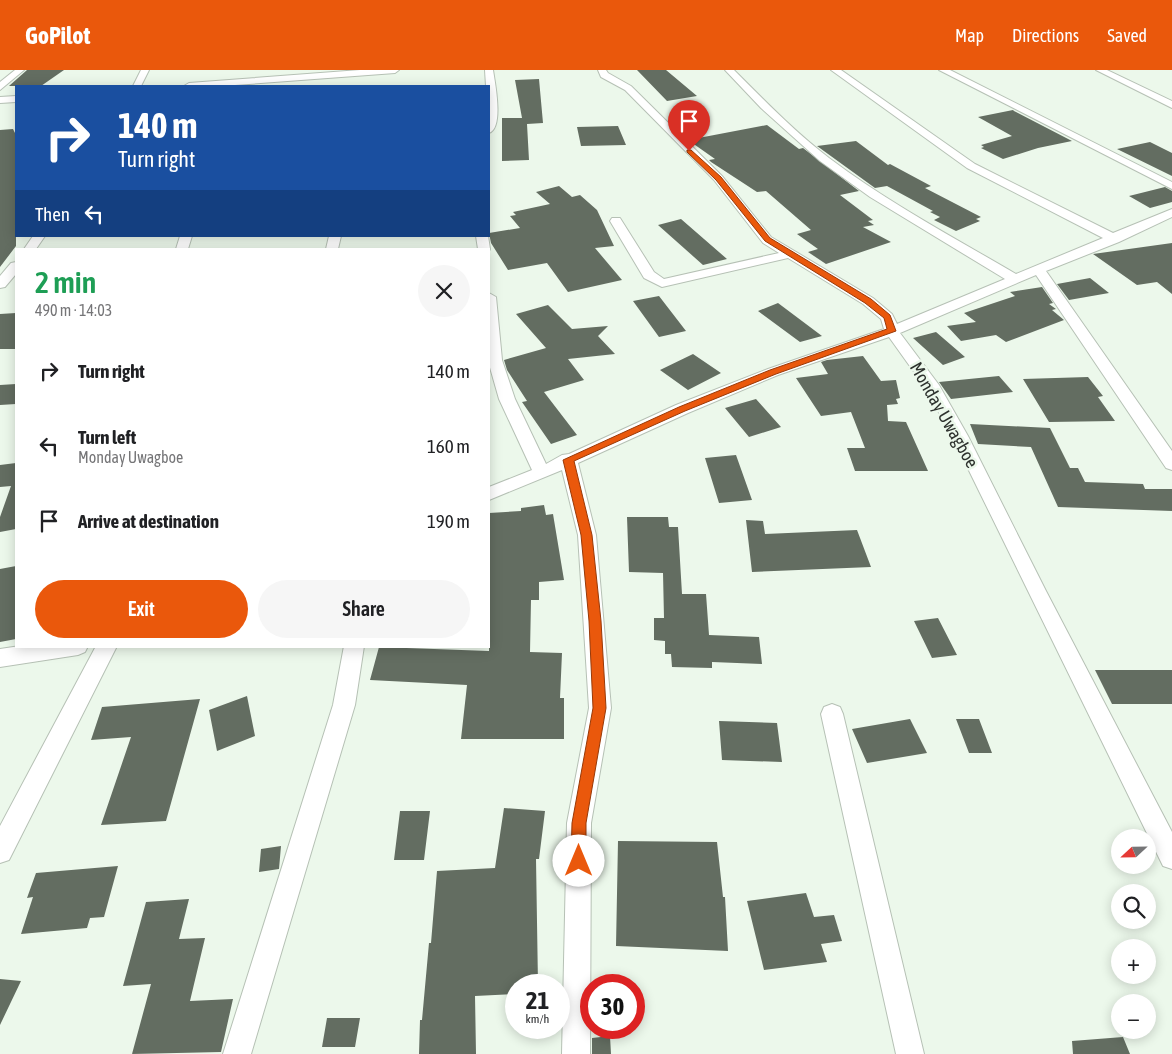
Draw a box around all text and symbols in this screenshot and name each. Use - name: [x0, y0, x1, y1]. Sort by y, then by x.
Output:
- text: GoPilot: [25, 22, 90, 49]
- text: Map: [955, 25, 984, 46]
- text: Directions: [1012, 25, 1079, 46]
- text: Saved: [1107, 25, 1147, 46]
- pin: [668, 100, 710, 151]
- icon: right: [35, 105, 100, 170]
- text: 140 m: [118, 105, 197, 145]
- icon: arrive: [675, 107, 703, 135]
- text: Turn right: [118, 146, 195, 172]
- icon: left: [80, 200, 108, 228]
- text: Then: [35, 203, 70, 225]
- text: 2 min: [35, 265, 96, 299]
- button: close: [418, 265, 470, 317]
- text: 490 m · 14:03: [35, 301, 112, 319]
- icon: right: [35, 357, 63, 385]
- street label: Monday Uwagboe: [906, 358, 983, 471]
- text: Turn right: [78, 360, 145, 382]
- text: 140 m: [427, 360, 470, 382]
- text: Turn left: [78, 426, 136, 448]
- icon: left: [35, 432, 63, 460]
- text: 160 m: [427, 435, 470, 457]
- text: Monday Uwagboe: [78, 448, 183, 466]
- icon: arrive: [35, 507, 63, 535]
- text: Arrive at destination: [78, 510, 219, 532]
- text: 190 m: [427, 510, 470, 532]
- button: Exit: [35, 580, 248, 638]
- button: Share: [258, 580, 470, 638]
- north arrow: [1111, 829, 1156, 874]
- map controls: [1111, 829, 1156, 1039]
- position arrow: [552, 834, 604, 886]
- button: search: [1111, 884, 1156, 929]
- button: +: [1111, 939, 1156, 984]
- speed limit sign: 30: [580, 974, 645, 1039]
- text: 21: [526, 986, 549, 1014]
- button: −: [1111, 994, 1156, 1039]
- text: km/h: [526, 1012, 549, 1026]

